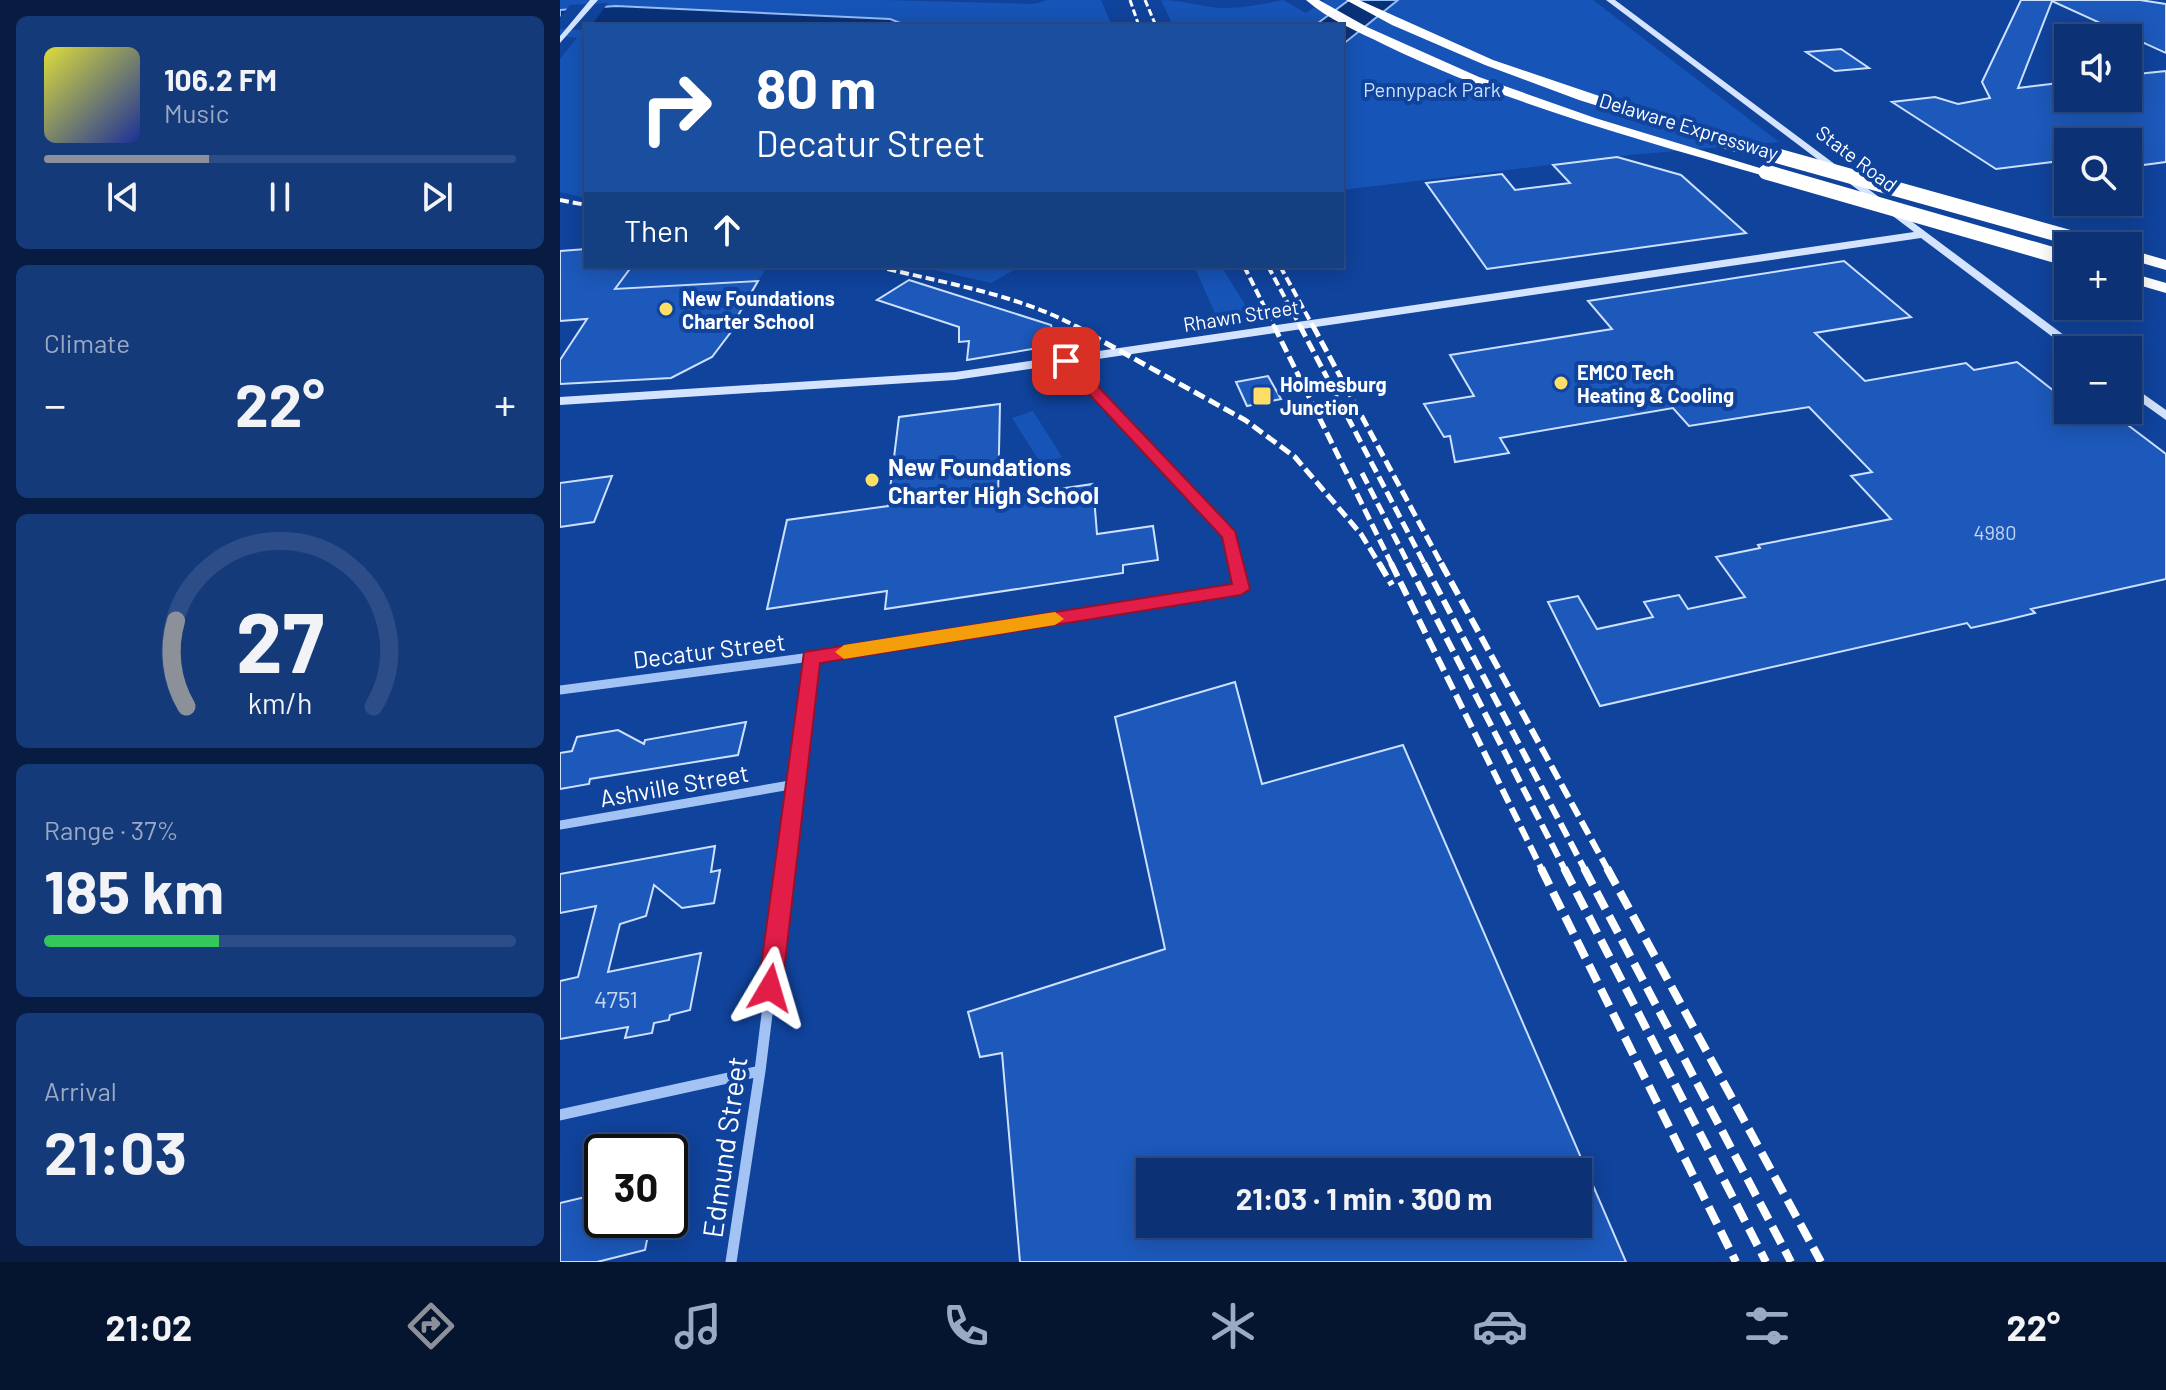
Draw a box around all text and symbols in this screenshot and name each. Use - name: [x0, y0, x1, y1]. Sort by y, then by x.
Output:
- map controls: [2054, 24, 2142, 424]
- button: sound: [2054, 24, 2142, 112]
- text: 80 m: [756, 53, 876, 120]
- icon: right: [624, 56, 728, 160]
- text: 106.2 FM: [164, 61, 277, 97]
- park label: Pennypack Park: [1363, 77, 1501, 101]
- street label: Delaware Expressway: [1596, 87, 1782, 165]
- text: Music: [164, 97, 229, 128]
- street label: State Road: [1812, 120, 1902, 196]
- text: Decatur Street: [756, 121, 985, 164]
- button: search: [2054, 128, 2142, 216]
- icon: previous: [101, 175, 145, 219]
- icon: pause: [258, 175, 302, 219]
- icon: next: [415, 175, 459, 219]
- icon: ahead: [705, 208, 749, 252]
- text: Then: [624, 212, 689, 248]
- button: +: [2054, 232, 2142, 320]
- place label: New Foundations Charter School: [682, 286, 835, 333]
- street label: Rhawn Street: [1181, 294, 1301, 336]
- marker: New Foundations Charter School: [657, 300, 675, 318]
- text: Climate: [44, 327, 130, 358]
- pin: [1032, 327, 1100, 395]
- button: −: [2054, 336, 2142, 424]
- icon: arrive: [1044, 339, 1088, 383]
- place label: EMCO Tech Heating & Cooling: [1577, 360, 1734, 407]
- text: 22°: [235, 367, 325, 439]
- place label: Holmesburg Junction: [1280, 372, 1387, 419]
- marker: EMCO Tech Heating & Cooling: [1552, 374, 1570, 392]
- text: −: [44, 377, 66, 430]
- text: +: [494, 377, 516, 430]
- marker: Holmesburg Junction: [1251, 385, 1273, 407]
- place label: New Foundations Charter High School: [888, 452, 1099, 509]
- marker: New Foundations Charter High School: [863, 471, 881, 489]
- house number: 4980: [1973, 520, 2017, 544]
- text: 27: [236, 590, 324, 690]
- street label: Decatur Street: [631, 626, 787, 674]
- text: km/h: [248, 685, 312, 720]
- street label: Ashville Street: [597, 758, 751, 812]
- text: Range · 37%: [44, 814, 179, 845]
- text: 185 km: [44, 854, 224, 926]
- position arrow: [728, 946, 812, 1030]
- house number: 4751: [594, 984, 638, 1013]
- street label: Edmund Street: [694, 1054, 754, 1240]
- text: Arrival: [44, 1075, 117, 1106]
- text: 21:03: [44, 1115, 187, 1187]
- speed limit sign: 30: [584, 1134, 688, 1238]
- text: 21:03 · 1 min · 300 m: [1236, 1180, 1492, 1216]
- icon: directions: [403, 1298, 459, 1354]
- icon: music: [670, 1298, 726, 1354]
- icon: phone: [938, 1298, 994, 1354]
- icon: climate: [1205, 1298, 1261, 1354]
- icon: car: [1472, 1298, 1528, 1354]
- icon: filters: [1739, 1298, 1795, 1354]
- text: 21:02: [106, 1305, 192, 1348]
- text: 22°: [2007, 1305, 2060, 1348]

